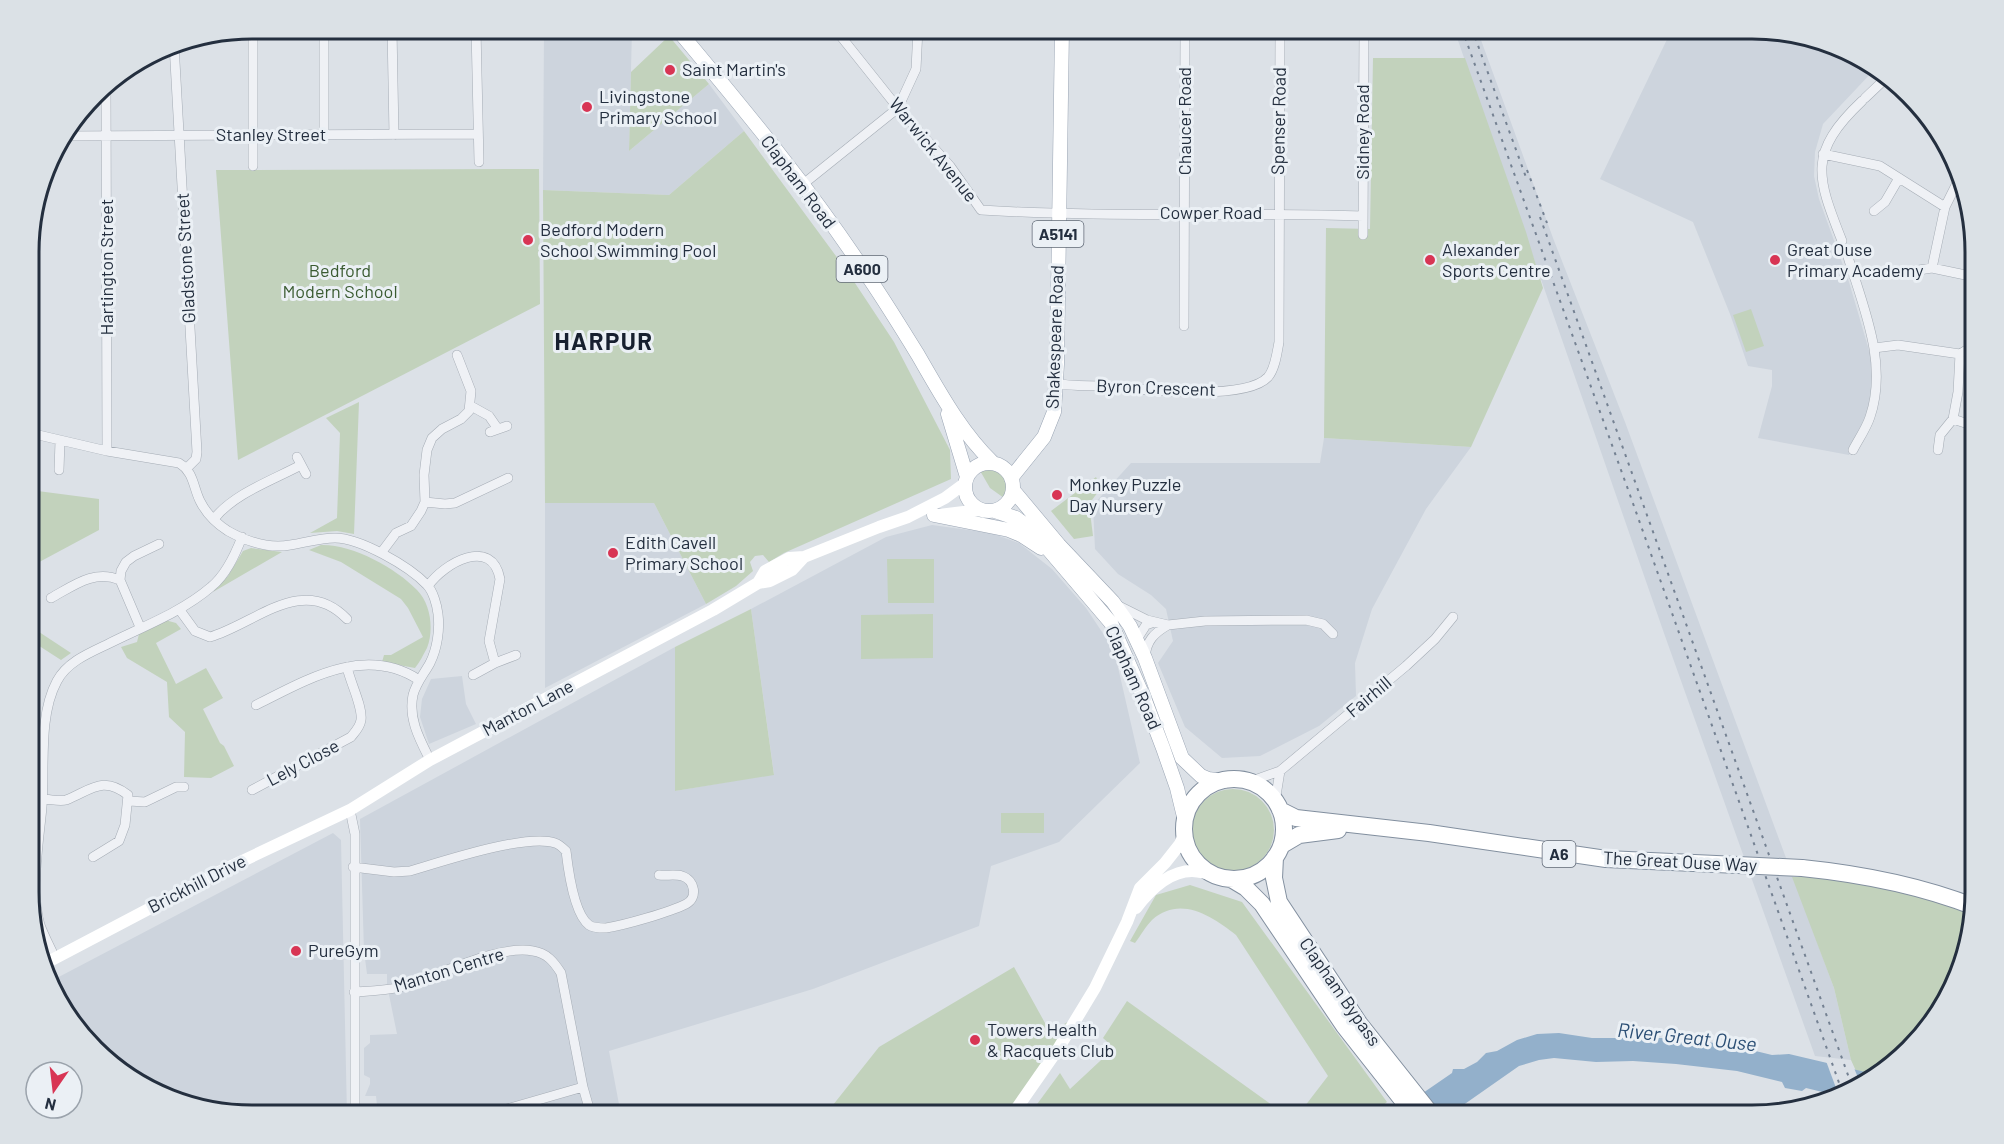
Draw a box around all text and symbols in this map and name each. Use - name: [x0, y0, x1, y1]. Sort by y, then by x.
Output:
- place label: Saint Martin's: [682, 58, 786, 80]
- marker: Saint Martin's: [663, 63, 677, 77]
- street label: Chaucer Road: [1173, 67, 1195, 175]
- street label: Spenser Road: [1266, 67, 1290, 175]
- street label: Sidney Road: [1351, 84, 1373, 180]
- place label: Livingstone Primary School: [599, 85, 717, 128]
- street label: Warwick Avenue: [885, 93, 983, 206]
- marker: Livingstone Primary School: [580, 100, 594, 114]
- street label: Stanley Street: [216, 123, 326, 145]
- street label: Clapham Road: [757, 130, 841, 232]
- street label: Gladstone Street: [171, 192, 199, 324]
- street label: Hartington Street: [95, 199, 117, 335]
- street label: Cowper Road: [1160, 201, 1262, 223]
- place label: Bedford Modern School Swimming Pool: [540, 218, 716, 261]
- road number: A5141: [1032, 221, 1084, 247]
- marker: Bedford Modern School Swimming Pool: [521, 233, 535, 247]
- place label: Alexander Sports Centre: [1442, 238, 1551, 281]
- place label: Great Ouse Primary Academy: [1787, 238, 1924, 281]
- marker: Alexander Sports Centre: [1423, 253, 1437, 267]
- marker: Great Ouse Primary Academy: [1768, 253, 1782, 267]
- road number: A600: [836, 256, 888, 282]
- park label: Bedford Modern School: [282, 259, 398, 302]
- street label: Shakespeare Road: [1040, 265, 1068, 409]
- district label: HARPUR: [554, 326, 654, 355]
- street label: Byron Crescent: [1096, 374, 1216, 400]
- place label: Monkey Puzzle Day Nursery: [1069, 473, 1181, 516]
- marker: Monkey Puzzle Day Nursery: [1050, 488, 1064, 502]
- place label: Edith Cavell Primary School: [625, 531, 743, 574]
- marker: Edith Cavell Primary School: [606, 546, 620, 560]
- street label: Clapham Road: [1101, 622, 1167, 733]
- street label: Fairhill: [1341, 671, 1396, 722]
- street label: Manton Lane: [478, 674, 577, 740]
- street label: Lely Close: [262, 734, 343, 790]
- road number: A6: [1542, 841, 1576, 867]
- street label: The Great Ouse Way: [1602, 846, 1758, 876]
- street label: Brickhill Drive: [144, 849, 249, 917]
- street label: Clapham Bypass: [1295, 933, 1386, 1050]
- place label: PureGym: [308, 939, 379, 961]
- street label: Manton Centre: [391, 942, 506, 996]
- marker: PureGym: [289, 944, 303, 958]
- water label: River Great Ouse: [1616, 1017, 1758, 1055]
- place label: Towers Health & Racquets Club: [987, 1018, 1114, 1061]
- marker: Towers Health & Racquets Club: [968, 1033, 982, 1047]
- north arrow: [24, 1060, 84, 1120]
- text: N: [43, 1095, 58, 1116]

